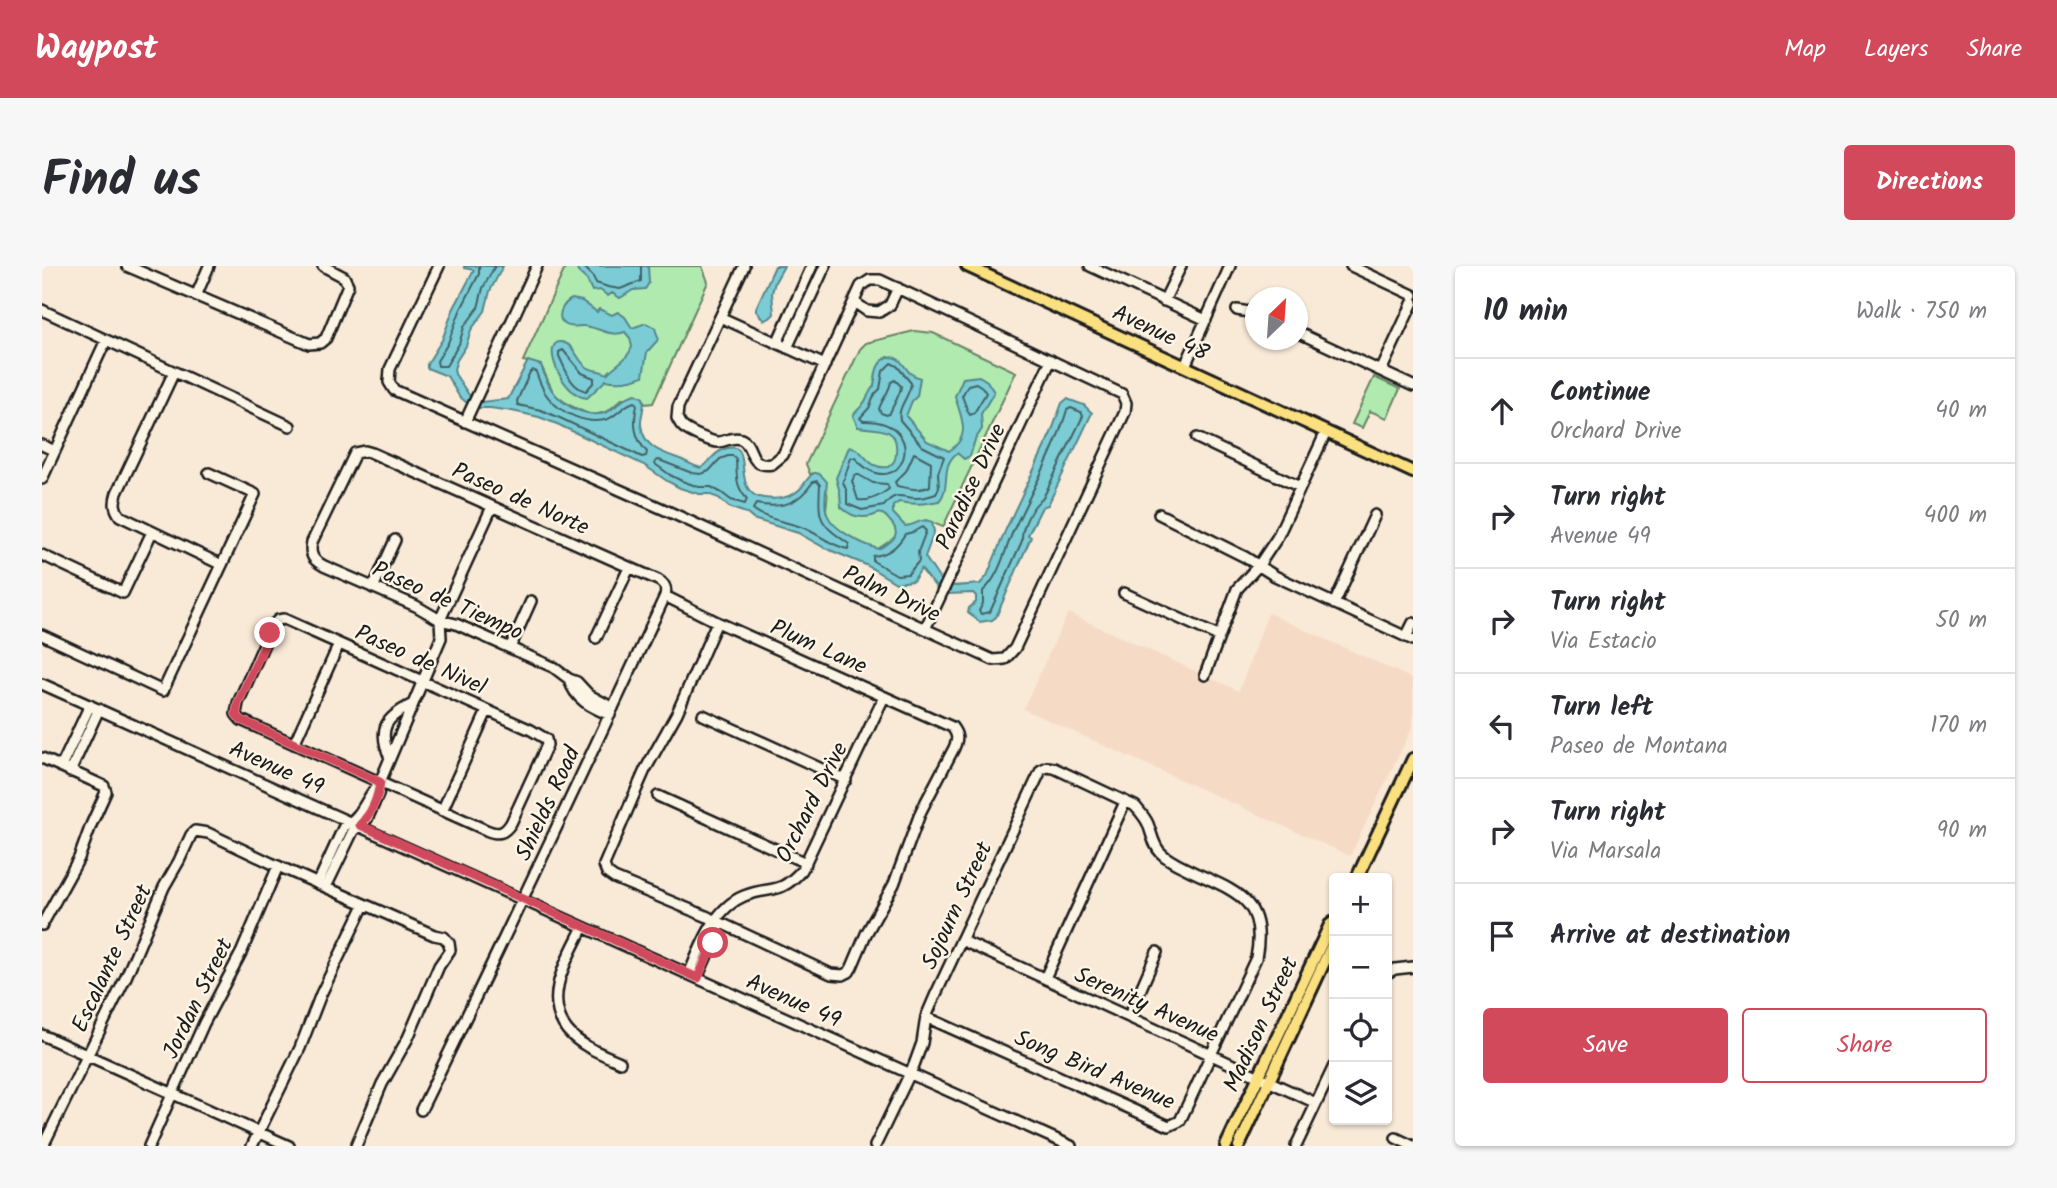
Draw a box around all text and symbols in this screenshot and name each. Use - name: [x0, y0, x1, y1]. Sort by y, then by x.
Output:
- text: Waypost: [35, 23, 158, 76]
- text: Map: [1784, 30, 1826, 69]
- text: Layers: [1864, 30, 1928, 69]
- text: Share: [1966, 30, 2022, 69]
- text: Find us: [42, 143, 200, 221]
- button: Directions: [1844, 145, 2015, 220]
- north arrow: [1245, 287, 1308, 350]
- text: 10 min: [1483, 288, 1568, 336]
- text: Walk · 750 m: [1856, 294, 1987, 330]
- street label: Avenue 48: [1106, 296, 1215, 372]
- text: Continue: [1550, 372, 1651, 414]
- icon: ahead: [1483, 392, 1521, 430]
- text: 40 m: [1935, 393, 1987, 429]
- text: Orchard Drive: [1550, 414, 1681, 450]
- street label: Paradise Drive: [927, 418, 1017, 556]
- street label: Paseo de Norte: [446, 453, 595, 546]
- text: Turn right: [1550, 477, 1666, 519]
- icon: right: [1483, 497, 1521, 535]
- text: 400 m: [1924, 498, 1987, 534]
- text: Avenue 49: [1550, 519, 1651, 555]
- street label: Paseo de Tiempo: [366, 552, 528, 651]
- street label: Palm Drive: [836, 556, 946, 633]
- text: Turn right: [1550, 582, 1666, 624]
- icon: right: [1483, 602, 1521, 640]
- text: 50 m: [1936, 603, 1987, 639]
- street label: Plum Lane: [764, 610, 872, 685]
- street label: Paseo de Nivel: [349, 616, 492, 706]
- route end: [254, 617, 285, 648]
- text: Via Estacio: [1550, 624, 1657, 660]
- text: Turn left: [1550, 687, 1653, 729]
- icon: left: [1483, 707, 1521, 745]
- text: 170 m: [1930, 708, 1987, 744]
- text: Paseo de Montana: [1550, 729, 1728, 765]
- street label: Avenue 49: [223, 732, 330, 806]
- street label: Orchard Drive: [767, 736, 859, 870]
- street label: Shields Road: [507, 740, 591, 867]
- text: Turn right: [1550, 792, 1666, 834]
- icon: right: [1483, 812, 1521, 850]
- text: 90 m: [1937, 813, 1987, 849]
- text: Via Marsala: [1550, 834, 1661, 870]
- street label: Sojourn Street: [912, 835, 1004, 976]
- map controls: [1329, 873, 1392, 1125]
- button: +: [1329, 873, 1392, 936]
- street label: Escalante Street: [63, 878, 163, 1039]
- text: Arrive at destination: [1550, 915, 1790, 957]
- icon: arrive: [1483, 917, 1521, 955]
- route start: [697, 927, 728, 958]
- street label: Jordan Street: [154, 931, 244, 1066]
- button: −: [1329, 936, 1392, 999]
- street label: Madison Street: [1215, 950, 1309, 1099]
- street label: Serenity Avenue: [1068, 958, 1224, 1054]
- street label: Avenue 49: [740, 965, 847, 1039]
- button: locate: [1329, 999, 1392, 1062]
- button: Save: [1483, 1008, 1728, 1083]
- button: Share: [1742, 1008, 1987, 1083]
- street label: Song Bird Avenue: [1008, 1021, 1180, 1121]
- button: layers: [1329, 1062, 1392, 1125]

